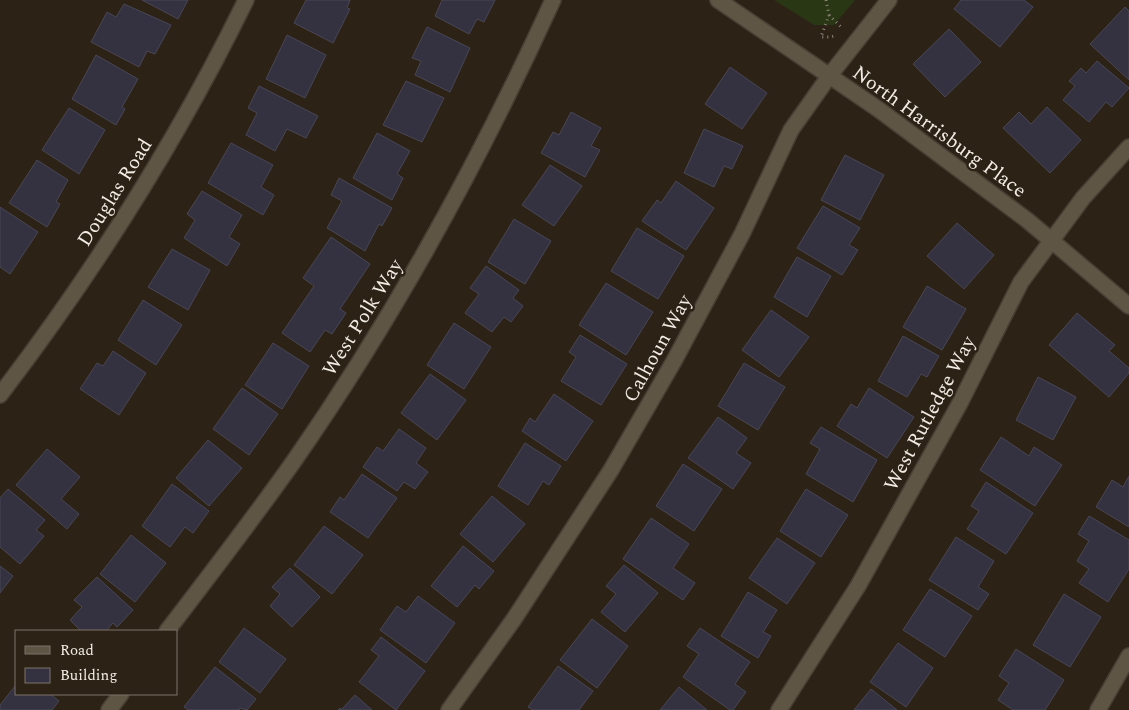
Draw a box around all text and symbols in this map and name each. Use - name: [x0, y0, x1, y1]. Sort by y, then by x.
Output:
- street label: North Harrisburg Place: [846, 58, 1033, 205]
- street label: Douglas Road: [70, 133, 160, 252]
- street label: West Polk Way: [315, 252, 412, 382]
- street label: Calhoun Way: [616, 288, 700, 408]
- street label: West Rutledge Way: [876, 329, 984, 496]
- legend: [15, 630, 178, 695]
- text: Road: [60, 639, 94, 662]
- text: Building: [60, 664, 117, 687]

